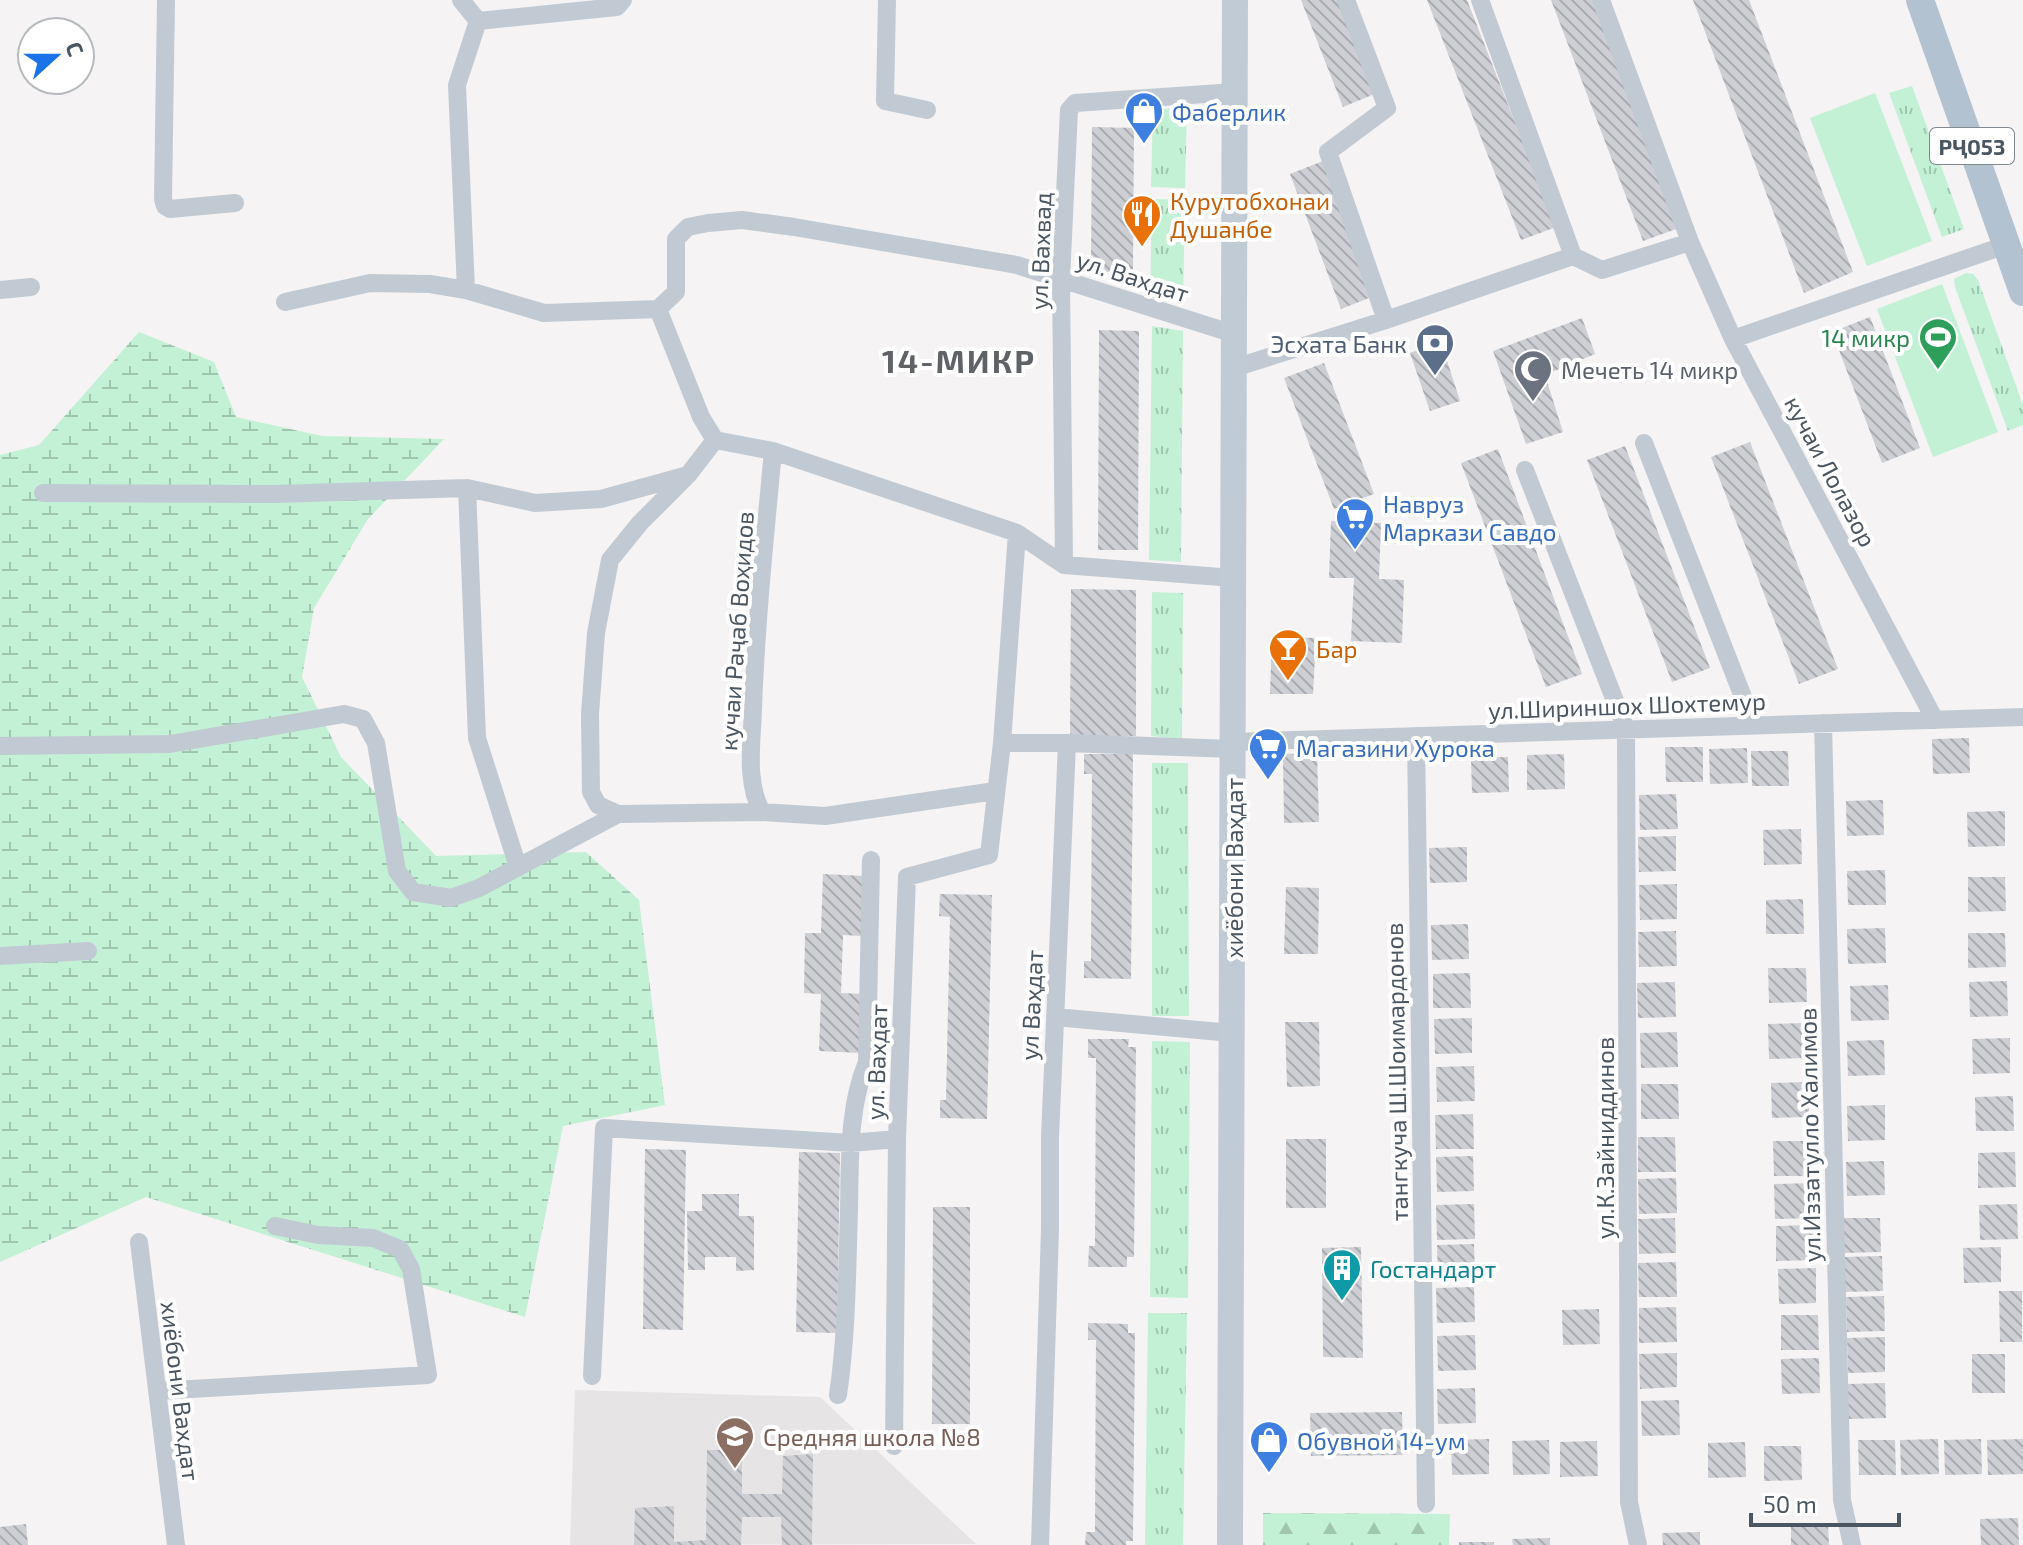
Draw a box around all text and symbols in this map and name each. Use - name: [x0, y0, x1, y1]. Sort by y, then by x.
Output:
- north arrow: [16, 16, 96, 96]
- text: С: [61, 38, 90, 59]
- shop icon: Фаберлик: [1123, 90, 1165, 145]
- place label: Фаберлик: [1172, 97, 1286, 126]
- road number: РҶ053: [1930, 128, 2014, 164]
- place label: Курутобхонаи Душанбе: [1170, 186, 1330, 244]
- street label: ул. Вахвад: [1023, 192, 1058, 310]
- restaurant icon: Курутобхонаи Душанбе: [1121, 193, 1163, 248]
- street label: ул. Вахдат: [1073, 244, 1193, 309]
- sports icon: 14 микр: [1917, 316, 1959, 371]
- bank icon: Эсхата Банк: [1414, 322, 1456, 377]
- place label: 14 микр: [1821, 323, 1910, 352]
- place label: Эсхата Банк: [1271, 329, 1407, 358]
- district label: 14-МИКР: [882, 341, 1036, 379]
- mosque icon: Мечеть 14 микр: [1512, 348, 1554, 403]
- place label: Мечеть 14 микр: [1561, 355, 1738, 384]
- street label: кучаи Лолазор: [1778, 391, 1883, 552]
- place label: Навруз Маркази Савдо: [1383, 489, 1557, 546]
- supermarket icon: Навруз Маркази Савдо: [1334, 496, 1376, 551]
- street label: кучаи Раҷаб Воҳидов: [713, 510, 760, 752]
- bar icon: Бар: [1267, 627, 1309, 682]
- place label: Бар: [1316, 634, 1358, 663]
- street label: ул.Шириншох Шохтемур: [1488, 686, 1766, 725]
- supermarket icon: Магазини Хурока: [1247, 726, 1289, 781]
- place label: Магазини Хурока: [1296, 733, 1495, 763]
- street label: хиёбони Ваҳдат: [1219, 777, 1248, 958]
- street label: тангкуча Ш.Шоимардонов: [1379, 922, 1414, 1222]
- street label: ул Ваҳдат: [1014, 949, 1049, 1061]
- street label: ул. Вахдат: [859, 1003, 894, 1121]
- street label: ул.Иззатулло Халимов: [1792, 1007, 1827, 1263]
- street label: ул.К.Зайниддинов: [1590, 1037, 1620, 1239]
- building icon: Гостандарт: [1321, 1247, 1363, 1302]
- place label: Гостандарт: [1370, 1254, 1496, 1283]
- street label: хиёбони Вахдат: [156, 1300, 206, 1483]
- school or university icon: Средняя школа №8: [714, 1415, 756, 1470]
- shop icon: Обувной 14-ум: [1248, 1419, 1290, 1474]
- place label: Средняя школа №8: [763, 1422, 981, 1451]
- place label: Обувной 14-ум: [1297, 1426, 1466, 1456]
- scale bar: [1751, 1477, 1899, 1527]
- text: 50 m: [1763, 1489, 1817, 1518]

